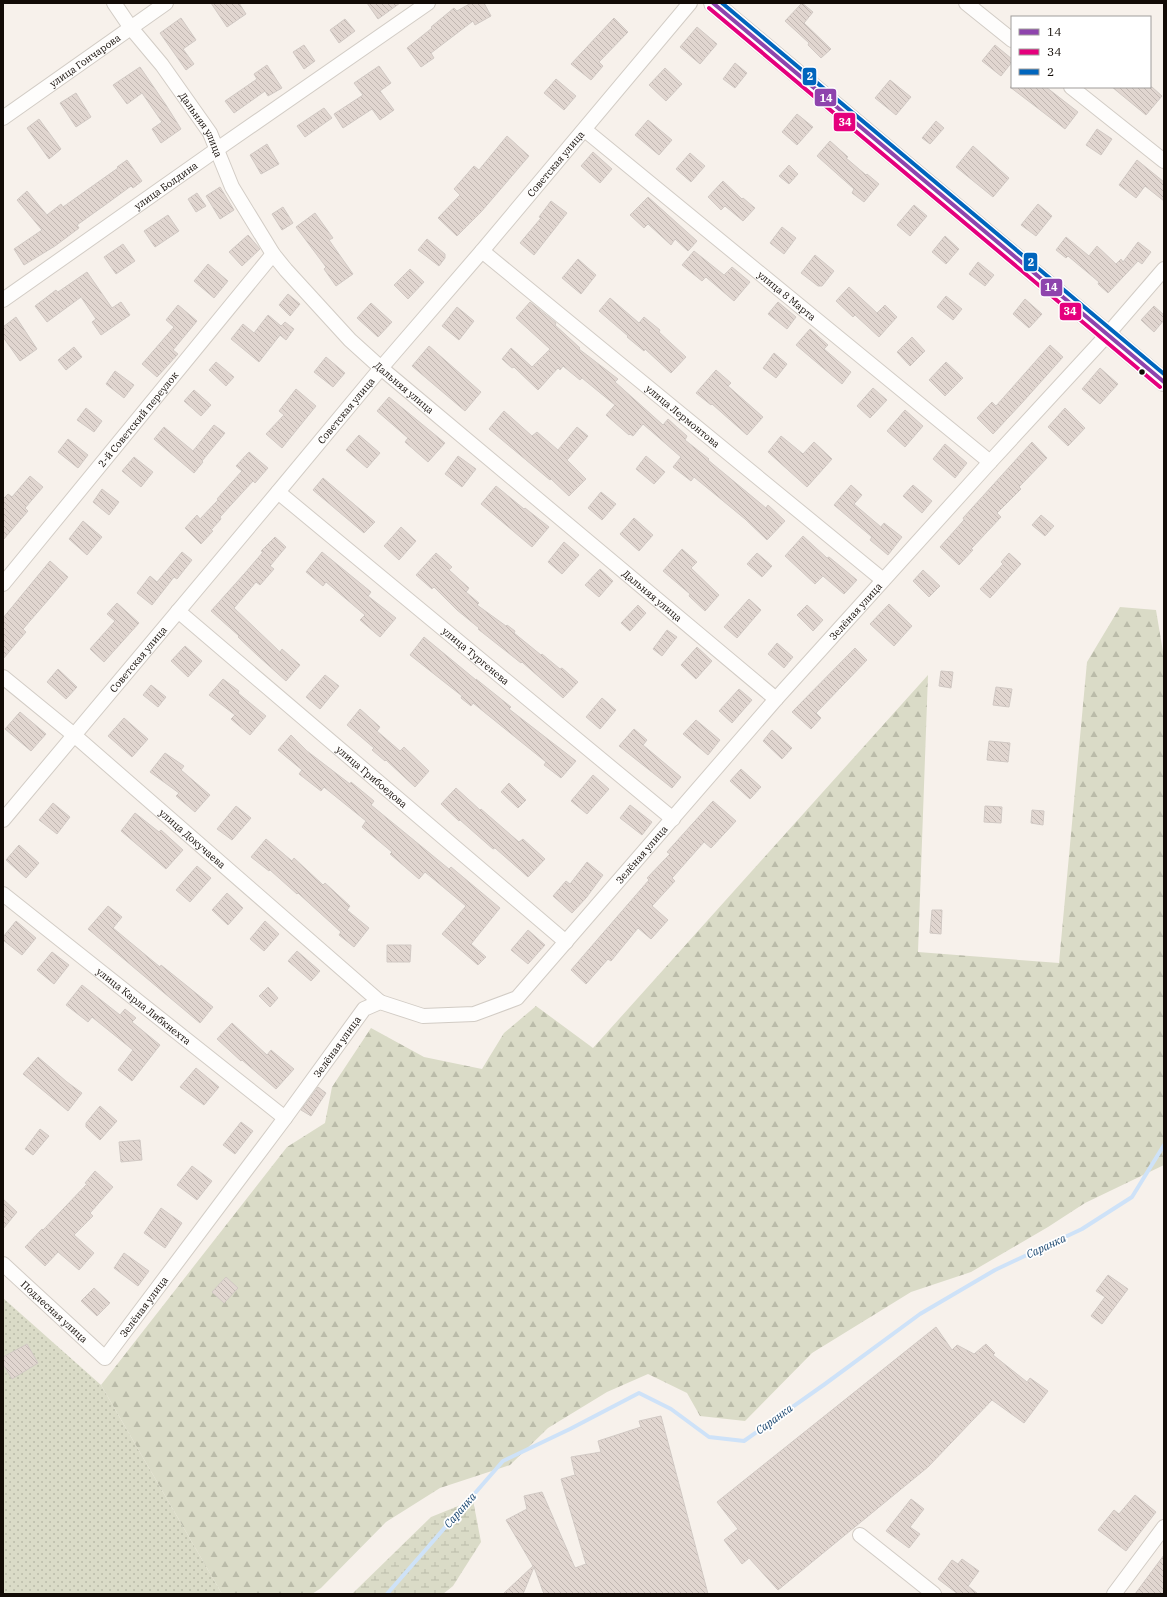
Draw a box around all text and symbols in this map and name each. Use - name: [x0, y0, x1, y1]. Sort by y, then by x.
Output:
- legend: [1011, 16, 1151, 88]
- text: 14: [1047, 24, 1061, 39]
- street label: улица Гончарова: [47, 30, 123, 90]
- text: 34: [1047, 44, 1061, 59]
- text: 2: [1047, 64, 1054, 79]
- line badge: 2: [802, 67, 817, 86]
- text: 2: [807, 69, 813, 83]
- line badge: 14: [814, 88, 837, 107]
- street label: Дальняя улица: [177, 89, 226, 159]
- text: 14: [819, 91, 833, 105]
- line badge: 34: [833, 112, 856, 132]
- text: 34: [838, 115, 852, 129]
- street label: Советская улица: [524, 127, 587, 199]
- street label: улица Болдина: [131, 158, 200, 212]
- line badge: 2: [1023, 252, 1038, 272]
- text: 2: [1028, 255, 1034, 269]
- street label: улица 8 Марта: [755, 268, 819, 323]
- line badge: 14: [1040, 278, 1063, 297]
- text: 14: [1044, 280, 1058, 294]
- line badge: 34: [1059, 302, 1082, 321]
- text: 34: [1063, 304, 1077, 318]
- street label: Дальняя улица: [372, 359, 437, 416]
- unlabelled marker: [1137, 367, 1147, 377]
- street label: 2-й Советский переулок: [95, 369, 181, 470]
- street label: Советская улица: [314, 374, 377, 446]
- street label: улица Лермонтова: [643, 382, 723, 450]
- street label: Дальняя улица: [620, 567, 685, 625]
- street label: Зелёная улица: [826, 579, 885, 642]
- street label: Советская улица: [106, 623, 170, 695]
- street label: улица Тургенева: [440, 624, 513, 688]
- street label: улица Грибоедова: [334, 743, 411, 811]
- street label: улица Докучаева: [157, 806, 229, 871]
- street label: Зелёная улица: [613, 822, 671, 886]
- street label: улица Карла Либкнехта: [94, 964, 194, 1048]
- street label: Зелёная улица: [310, 1013, 364, 1080]
- water label: Саранка: [1024, 1231, 1068, 1261]
- street label: Зелёная улица: [117, 1273, 171, 1340]
- street label: Подлесная улица: [18, 1277, 91, 1346]
- water label: Саранка: [753, 1401, 795, 1437]
- water label: Саранка: [441, 1489, 479, 1531]

